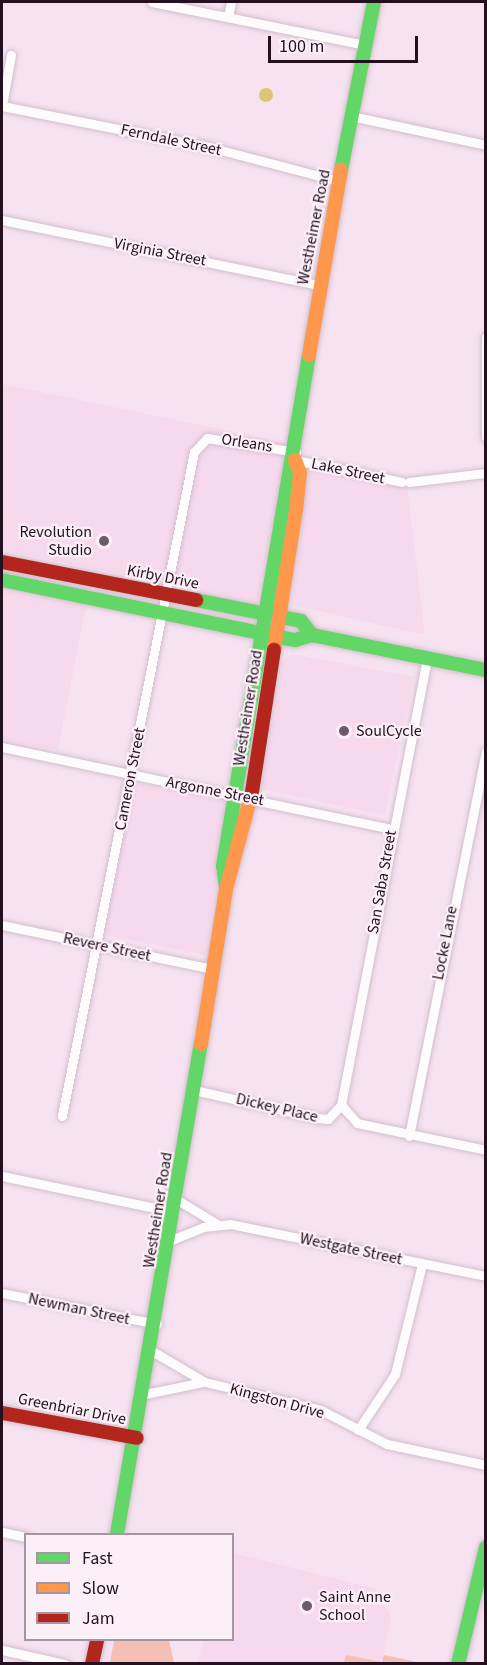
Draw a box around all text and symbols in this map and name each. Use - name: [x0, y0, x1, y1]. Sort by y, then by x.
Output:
- scale bar: [271, 24, 421, 62]
- text: 100 m: [279, 34, 324, 59]
- street label: Ferndale Street: [119, 120, 223, 160]
- street label: Westheimer Road: [293, 168, 335, 286]
- street label: Virginia Street: [112, 234, 208, 270]
- street label: Orleans: [220, 429, 274, 457]
- street label: Lake Street: [309, 454, 387, 488]
- place label: Revolution Studio: [19, 522, 92, 560]
- marker: Revolution Studio: [97, 534, 111, 548]
- street label: Kirby Drive: [125, 561, 201, 593]
- street label: Westheimer Road: [229, 649, 267, 767]
- place label: SoulCycle: [356, 721, 422, 741]
- marker: SoulCycle: [337, 724, 351, 738]
- street label: Cameron Street: [111, 726, 149, 832]
- street label: Argonne Street: [164, 772, 266, 810]
- street label: San Saba Street: [363, 829, 401, 935]
- street label: Locke Lane: [428, 904, 462, 982]
- street label: Revere Street: [62, 928, 152, 966]
- street label: Dickey Place: [234, 1089, 320, 1127]
- street label: Westheimer Road: [139, 1151, 177, 1269]
- street label: Westgate Street: [298, 1229, 404, 1269]
- street label: Newman Street: [27, 1289, 131, 1329]
- street label: Kingston Drive: [228, 1379, 326, 1423]
- street label: Greenbriar Drive: [16, 1389, 128, 1429]
- legend: [24, 1533, 234, 1641]
- text: Fast: [82, 1546, 113, 1571]
- text: Slow: [82, 1576, 119, 1601]
- place label: Saint Anne School: [319, 1587, 391, 1625]
- marker: Saint Anne School: [300, 1599, 314, 1613]
- text: Jam: [82, 1606, 115, 1631]

